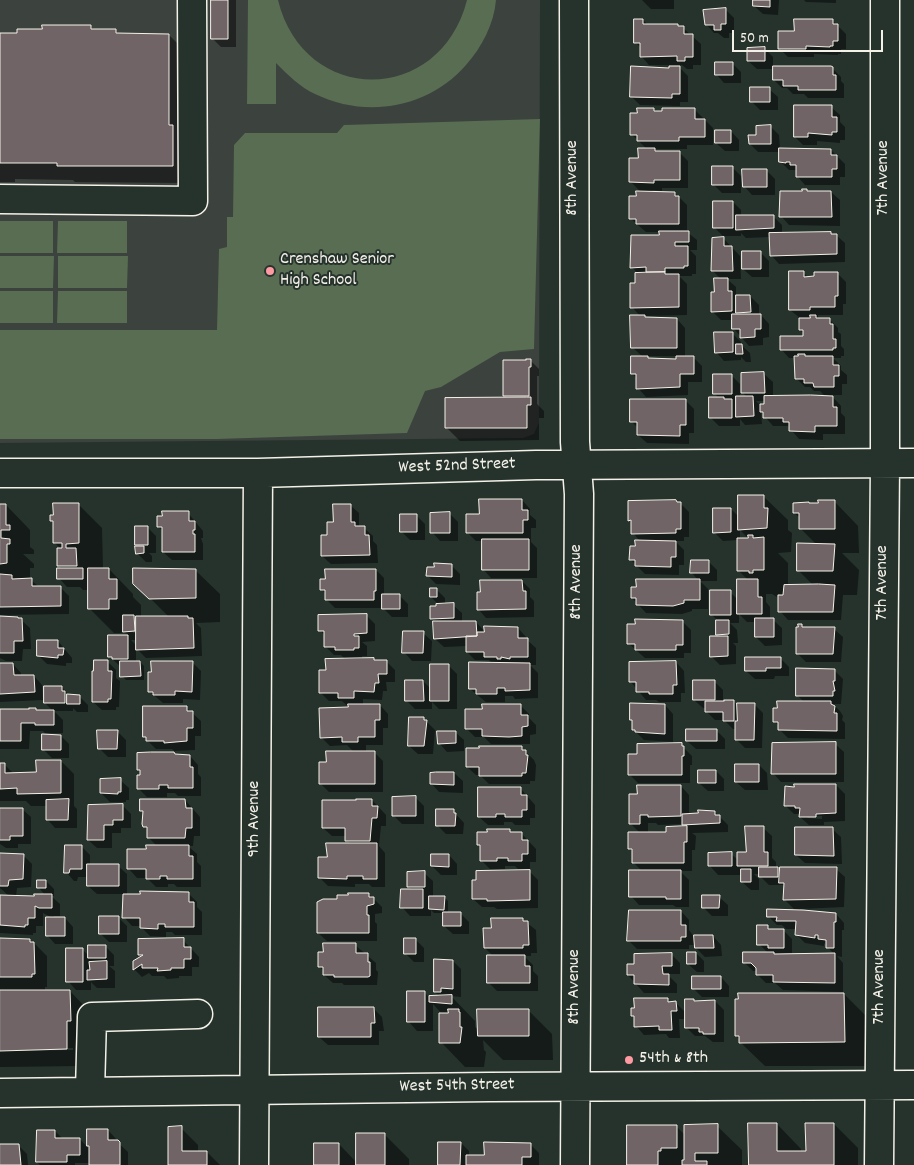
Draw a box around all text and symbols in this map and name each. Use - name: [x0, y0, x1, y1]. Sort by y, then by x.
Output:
- scale bar: [734, 20, 885, 52]
- text: 50 m: [740, 28, 769, 50]
- street label: 8th Avenue: [563, 140, 585, 216]
- street label: 7th Avenue: [874, 140, 896, 216]
- place label: Crenshaw Senior High School: [280, 250, 394, 292]
- marker: Crenshaw Senior High School: [264, 265, 276, 277]
- street label: West 52nd Street: [398, 454, 516, 480]
- street label: 8th Avenue: [567, 544, 589, 620]
- street label: 7th Avenue: [873, 545, 895, 621]
- street label: 9th Avenue: [245, 781, 267, 857]
- street label: 8th Avenue: [565, 949, 587, 1025]
- street label: 7th Avenue: [870, 949, 892, 1025]
- place label: 54th & 8th: [639, 1049, 708, 1071]
- marker: 54th & 8th: [623, 1054, 635, 1066]
- street label: West 54th Street: [399, 1075, 515, 1099]

